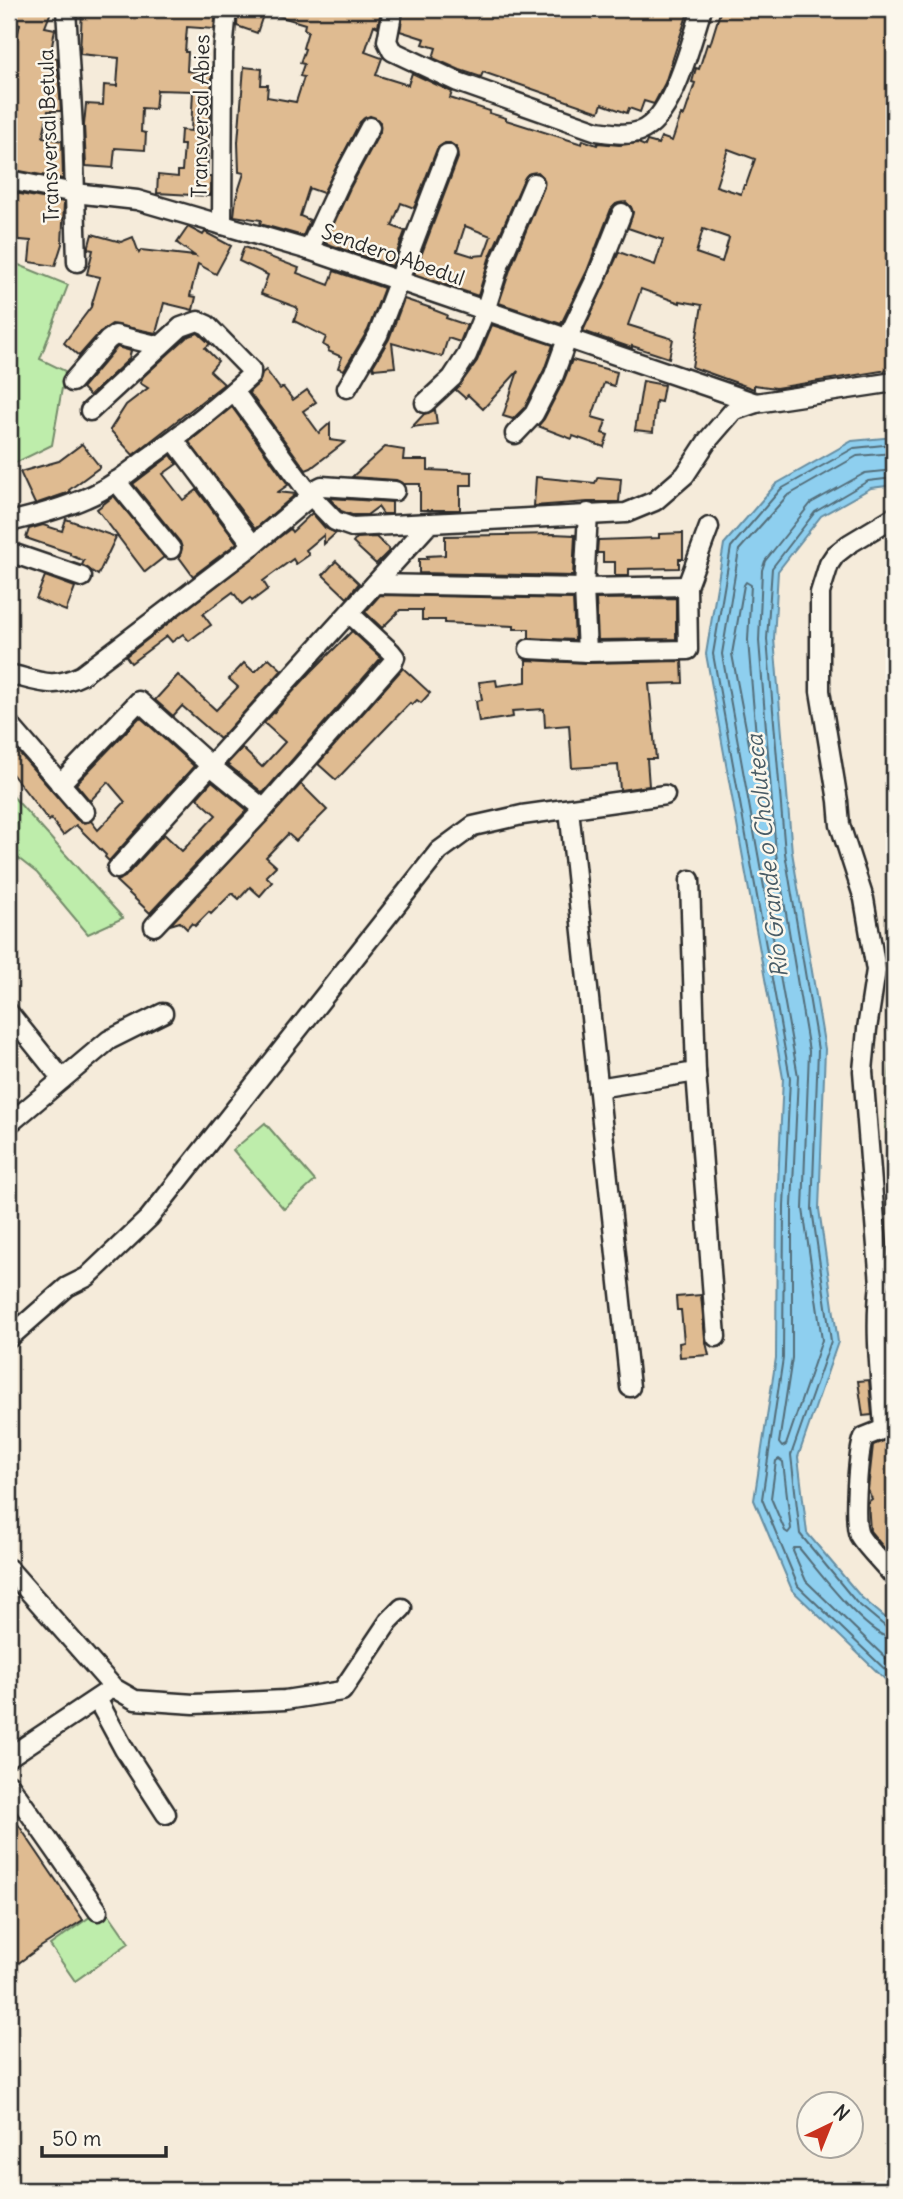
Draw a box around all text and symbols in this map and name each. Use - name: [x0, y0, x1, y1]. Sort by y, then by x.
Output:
- street label: Transversal Abies: [186, 34, 215, 198]
- street label: Transversal Betula: [32, 49, 65, 223]
- street label: Sendero Abedul: [318, 217, 468, 292]
- water label: Río Grande o Choluteca: [739, 731, 794, 979]
- north arrow: [794, 2090, 864, 2160]
- text: N: [829, 2099, 855, 2126]
- scale bar: [42, 2115, 166, 2159]
- text: 50 m: [52, 2125, 101, 2152]

